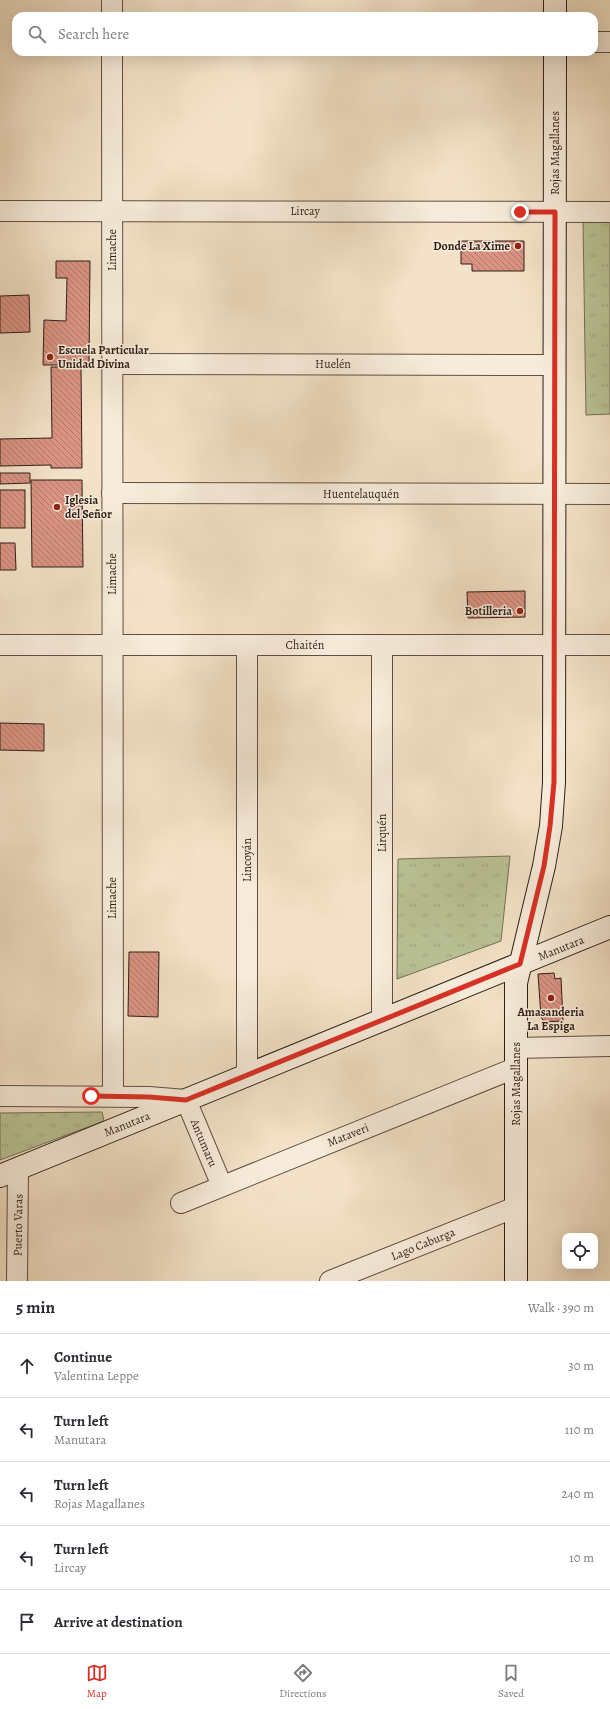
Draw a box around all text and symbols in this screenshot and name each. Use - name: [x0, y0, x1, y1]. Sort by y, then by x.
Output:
- search box: [12, 12, 598, 56]
- icon: search: [26, 23, 48, 45]
- text: Search here: [58, 24, 129, 44]
- street label: Rojas Magallanes: [547, 111, 563, 195]
- street label: Lircay: [290, 203, 320, 219]
- route end: [511, 203, 529, 221]
- street label: Limache: [104, 229, 120, 271]
- place label: Donde La Xime: [433, 238, 510, 254]
- marker: Donde La Xime: [513, 241, 523, 251]
- place label: Escuela Particular Unidad Divina: [58, 342, 149, 372]
- marker: Escuela Particular Unidad Divina: [45, 352, 55, 362]
- street label: Huelén: [315, 356, 351, 372]
- street label: Huentelauquén: [323, 486, 400, 502]
- place label: Iglesia del Señor: [65, 492, 112, 522]
- marker: Iglesia del Señor: [52, 502, 62, 512]
- street label: Limache: [104, 553, 120, 595]
- place label: Botilleria: [465, 603, 512, 619]
- marker: Botilleria: [515, 606, 525, 616]
- street label: Chaitén: [286, 637, 325, 653]
- street label: Lirquén: [374, 813, 390, 852]
- street label: Lincoyán: [239, 838, 255, 882]
- street label: Limache: [104, 877, 120, 919]
- street label: Manutara: [536, 931, 587, 964]
- marker: Amasanderia La Espiga: [546, 993, 556, 1003]
- place label: Amasanderia La Espiga: [517, 1004, 585, 1034]
- street label: Rojas Magallanes: [508, 1042, 524, 1126]
- route start: [82, 1087, 100, 1105]
- street label: Manutara: [102, 1107, 153, 1140]
- street label: Antumaru: [186, 1116, 221, 1170]
- street label: Mataveri: [325, 1119, 371, 1151]
- street label: Puerto Varas: [9, 1194, 27, 1256]
- street label: Lago Caburga: [389, 1224, 458, 1264]
- map controls: [562, 1233, 598, 1269]
- button: locate: [562, 1233, 598, 1269]
- text: 5 min: [16, 1296, 55, 1319]
- text: Walk · 390 m: [528, 1299, 594, 1316]
- text: Continue: [54, 1347, 112, 1367]
- icon: ahead: [16, 1355, 38, 1377]
- text: 30 m: [568, 1357, 594, 1374]
- text: Valentina Leppe: [54, 1367, 139, 1384]
- text: Turn left: [54, 1411, 109, 1431]
- icon: left: [16, 1419, 38, 1441]
- text: 110 m: [565, 1421, 594, 1438]
- text: Manutara: [54, 1431, 106, 1448]
- text: Turn left: [54, 1475, 109, 1495]
- icon: left: [16, 1483, 38, 1505]
- text: 240 m: [562, 1485, 594, 1502]
- text: Rojas Magallanes: [54, 1495, 145, 1512]
- text: Turn left: [54, 1539, 109, 1559]
- icon: left: [16, 1547, 38, 1569]
- text: 10 m: [569, 1549, 594, 1566]
- text: Lircay: [54, 1559, 86, 1576]
- icon: arrive: [16, 1611, 38, 1633]
- text: Arrive at destination: [54, 1612, 183, 1632]
- tab: Map: [86, 1662, 108, 1701]
- tab: Directions: [279, 1662, 327, 1701]
- tab: Saved: [498, 1662, 524, 1701]

